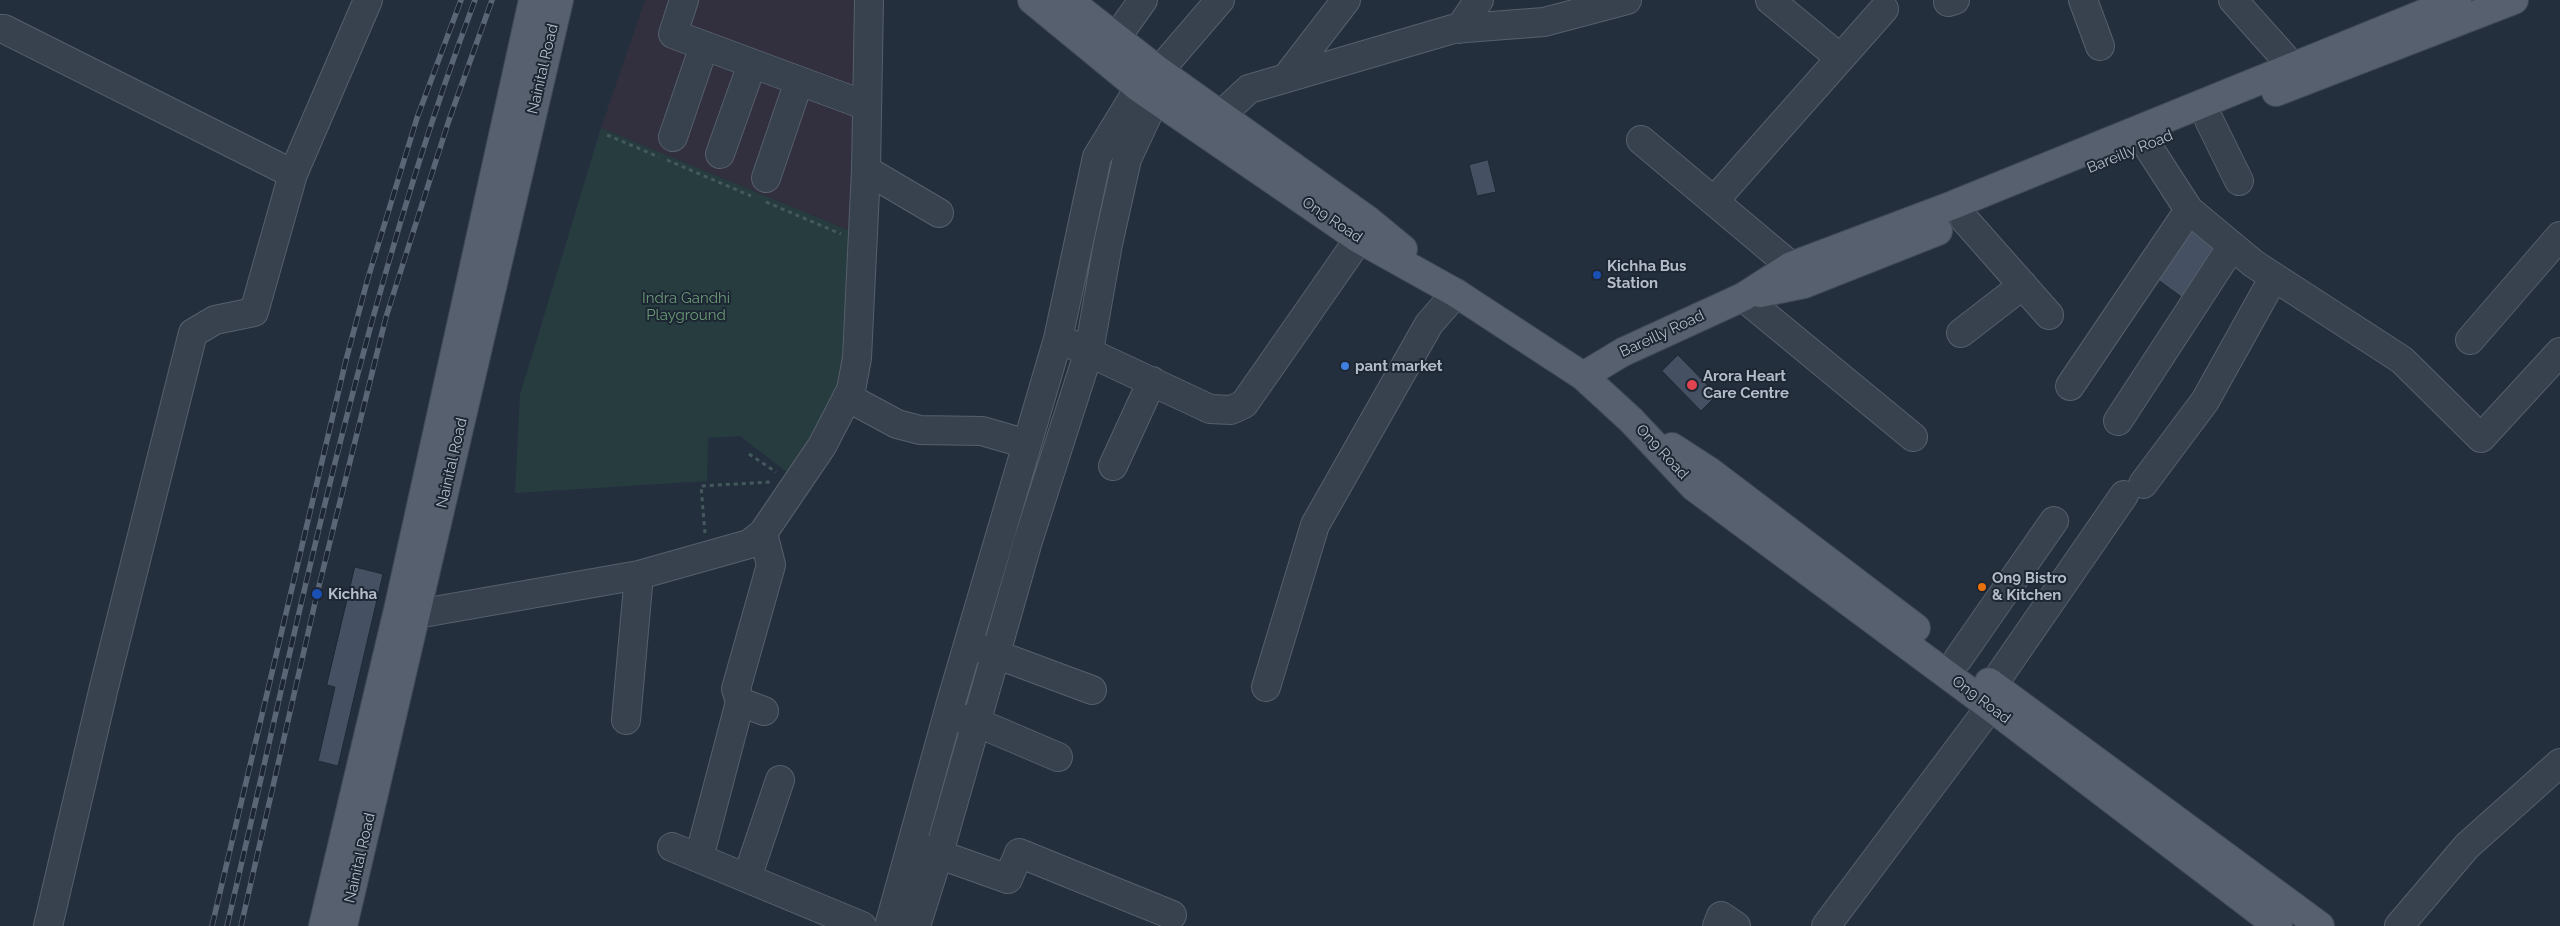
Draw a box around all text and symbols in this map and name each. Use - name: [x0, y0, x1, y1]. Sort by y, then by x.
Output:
- street label: Nainital Road: [524, 22, 562, 116]
- street label: Bareilly Road: [2084, 127, 2176, 177]
- street label: On9 Road: [1299, 193, 1365, 247]
- place label: Kichha Bus Station: [1607, 257, 1686, 292]
- marker: Kichha Bus Station: [1591, 269, 1603, 281]
- park label: Indra Gandhi Playground: [642, 289, 730, 324]
- street label: Bareilly Road: [1617, 307, 1707, 361]
- place label: pant market: [1355, 357, 1443, 375]
- marker: pant market: [1339, 360, 1351, 372]
- place label: Arora Heart Care Centre: [1703, 367, 1789, 402]
- marker: Arora Heart Care Centre: [1685, 378, 1699, 392]
- street label: Nainital Road: [433, 416, 471, 510]
- street label: On9 Road: [1632, 421, 1692, 483]
- place label: On9 Bistro & Kitchen: [1992, 569, 2067, 604]
- marker: On9 Bistro & Kitchen: [1976, 581, 1988, 593]
- place label: Kichha: [328, 585, 377, 603]
- marker: Kichha: [310, 587, 324, 601]
- street label: On9 Road: [1948, 672, 2014, 728]
- street label: Nainital Road: [341, 811, 379, 905]

